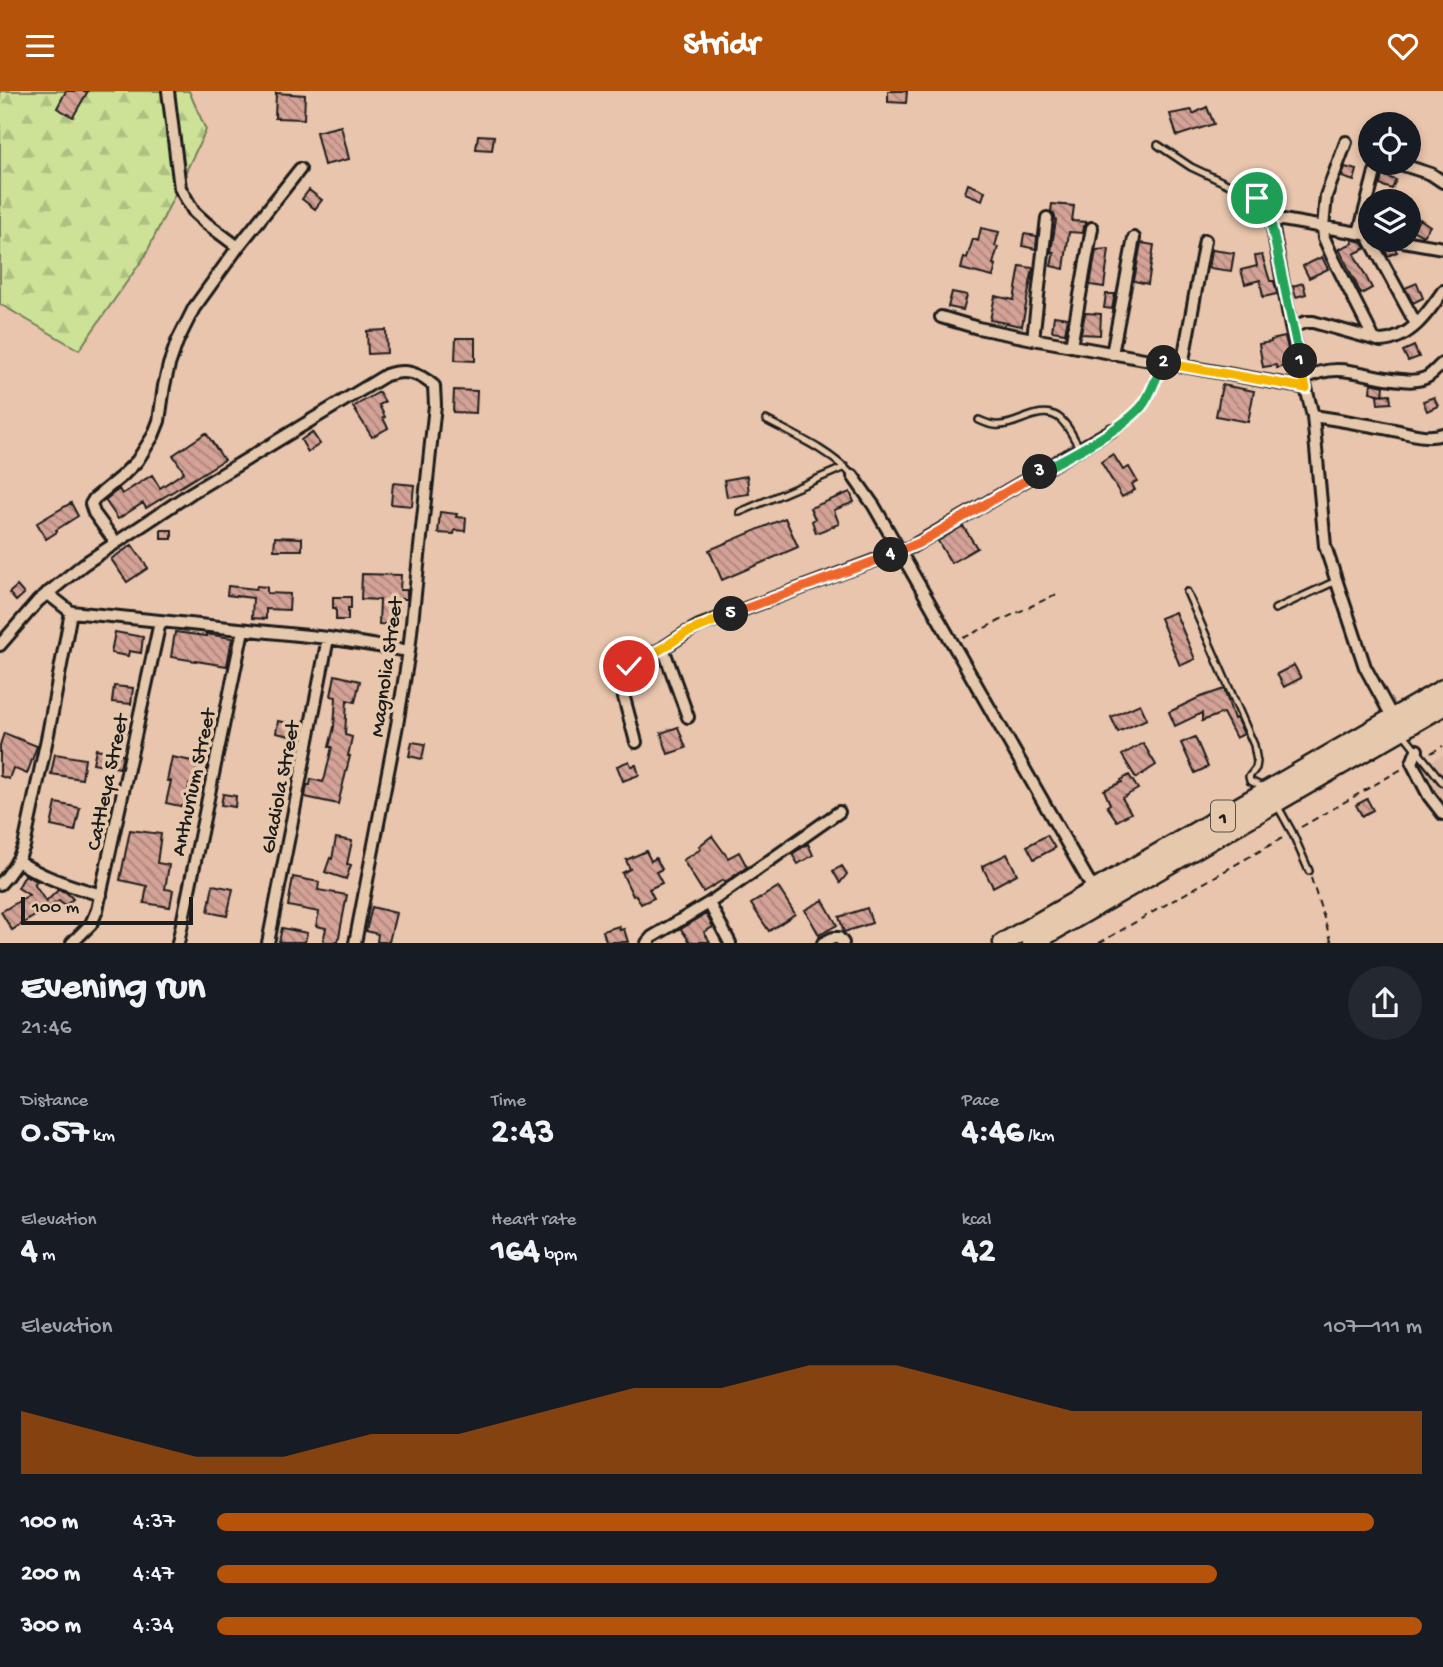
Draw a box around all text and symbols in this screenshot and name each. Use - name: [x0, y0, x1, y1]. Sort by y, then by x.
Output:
- icon: menu: [21, 27, 59, 65]
- text: Stridr: [683, 27, 760, 65]
- icon: heart: [1384, 27, 1422, 65]
- map controls: [1358, 112, 1421, 252]
- button: locate: [1358, 112, 1421, 175]
- pin: [1227, 168, 1287, 228]
- icon: arrive: [1238, 179, 1276, 217]
- button: layers: [1358, 189, 1421, 252]
- pin: 1: [1282, 343, 1318, 379]
- pin: 2: [1146, 345, 1182, 381]
- text: 1: [1296, 349, 1303, 372]
- text: 2: [1159, 351, 1168, 374]
- pin: 3: [1023, 455, 1058, 489]
- text: 3: [1035, 460, 1044, 483]
- pin: 4: [874, 538, 908, 573]
- text: 4: [886, 543, 895, 566]
- street label: Magnolia Street: [366, 594, 411, 739]
- pin: 5: [714, 596, 748, 631]
- text: 5: [726, 602, 736, 625]
- pin: [599, 636, 659, 696]
- icon: check: [610, 647, 648, 685]
- street label: Anthurium Street: [168, 705, 224, 859]
- street label: Cattleya Street: [83, 710, 137, 853]
- street label: Gladiola Street: [257, 717, 308, 856]
- road number: 1: [1211, 801, 1235, 831]
- scale bar: [21, 893, 192, 925]
- text: 100 m: [32, 897, 79, 920]
- button: share: [1348, 966, 1422, 1040]
- text: Evening run: [21, 967, 205, 1011]
- text: 21:46: [21, 1015, 71, 1042]
- text: Distance: [21, 1090, 88, 1113]
- text: Time: [491, 1090, 526, 1113]
- text: Pace: [962, 1090, 999, 1113]
- text: 0.57: [21, 1113, 88, 1154]
- text: 2:43: [491, 1113, 554, 1154]
- text: 4:46: [962, 1113, 1024, 1154]
- text: km: [88, 1125, 115, 1148]
- text: /km: [1024, 1125, 1055, 1148]
- text: Elevation: [21, 1209, 97, 1232]
- text: Heart rate: [491, 1209, 576, 1232]
- text: kcal: [962, 1209, 991, 1232]
- text: 4: [21, 1232, 38, 1273]
- text: 164: [491, 1232, 540, 1273]
- text: 42: [962, 1232, 995, 1273]
- text: m: [38, 1244, 56, 1267]
- text: bpm: [540, 1244, 577, 1267]
- text: Elevation: [21, 1314, 112, 1341]
- text: 107–111 m: [1324, 1314, 1422, 1341]
- text: 100 m: [21, 1509, 78, 1536]
- text: 4:37: [133, 1509, 175, 1536]
- text: 200 m: [21, 1561, 80, 1588]
- text: 4:47: [133, 1561, 174, 1588]
- text: 300 m: [21, 1613, 81, 1640]
- text: 4:34: [133, 1613, 174, 1640]

